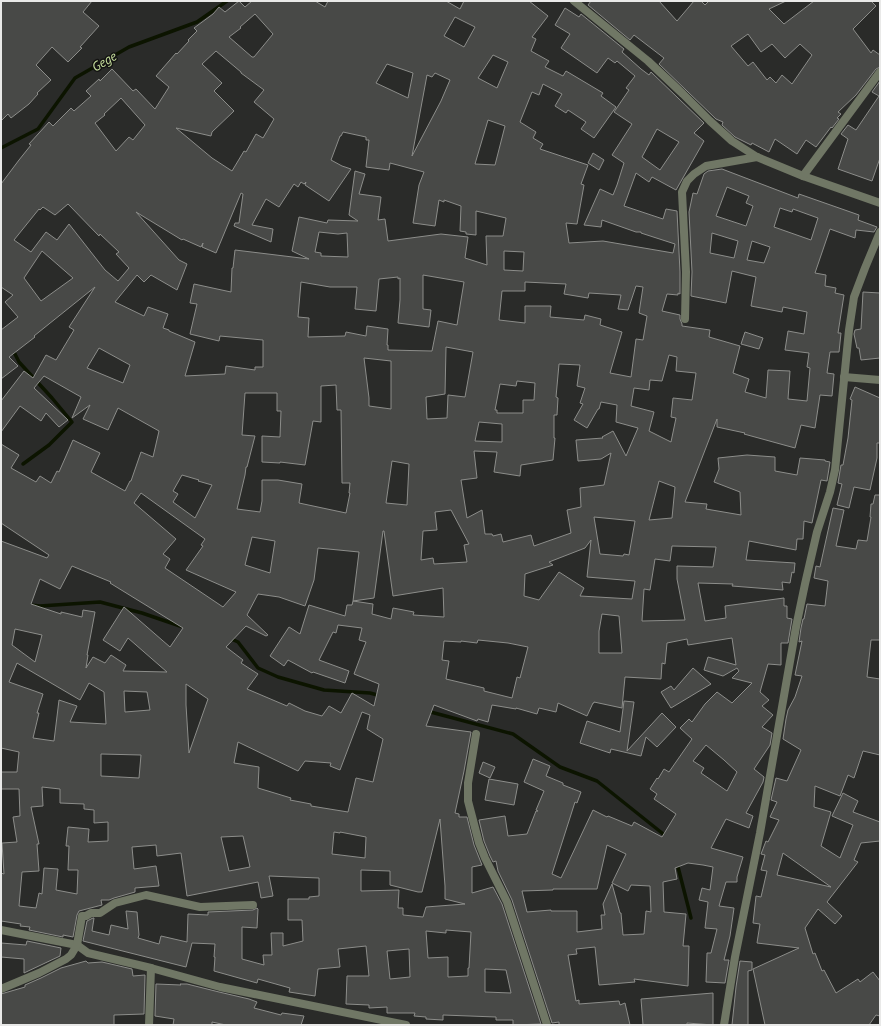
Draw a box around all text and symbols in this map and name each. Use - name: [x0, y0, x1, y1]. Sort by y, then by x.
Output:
- water label: Gege: [89, 48, 120, 75]

